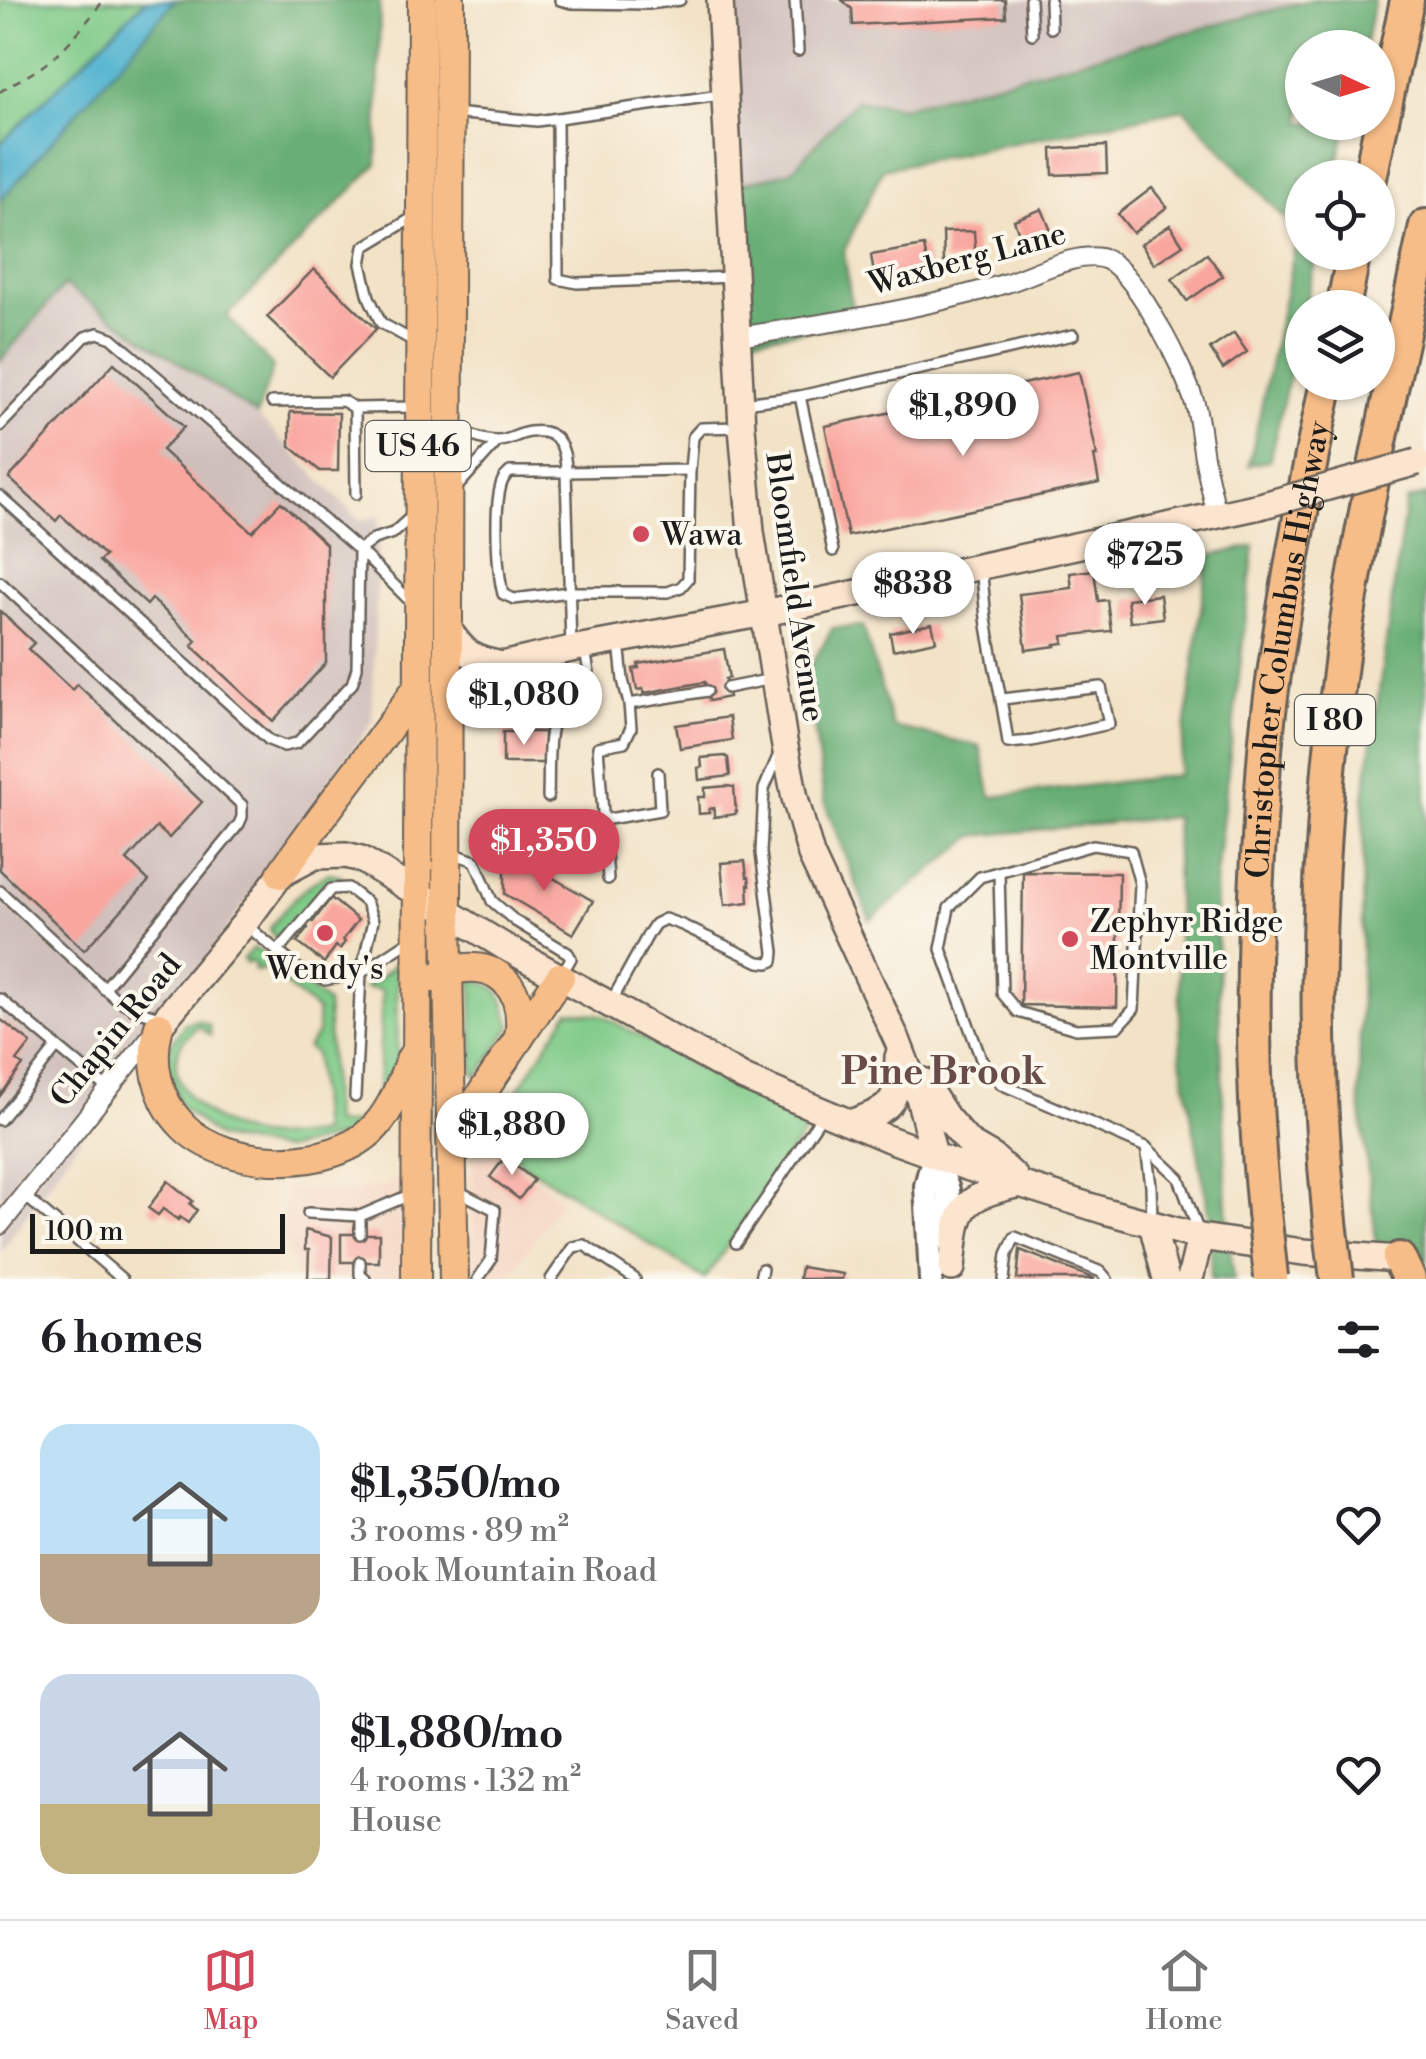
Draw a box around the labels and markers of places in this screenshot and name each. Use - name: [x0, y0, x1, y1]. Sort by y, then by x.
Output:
- pin: $1,890: [882, 374, 1044, 459]
- place label: Wawa: [660, 515, 743, 555]
- marker: Wawa: [630, 523, 652, 545]
- pin: $725: [1086, 523, 1204, 608]
- pin: $838: [854, 552, 972, 637]
- pin: $1,080: [443, 663, 605, 748]
- pin: $1,350: [463, 809, 625, 894]
- place label: Zephyr Ridge Montville: [1090, 902, 1283, 979]
- marker: Wendy's: [314, 922, 336, 944]
- marker: Zephyr Ridge Montville: [1059, 928, 1081, 950]
- place label: Wendy's: [265, 949, 384, 989]
- pin: $1,880: [431, 1093, 593, 1178]

